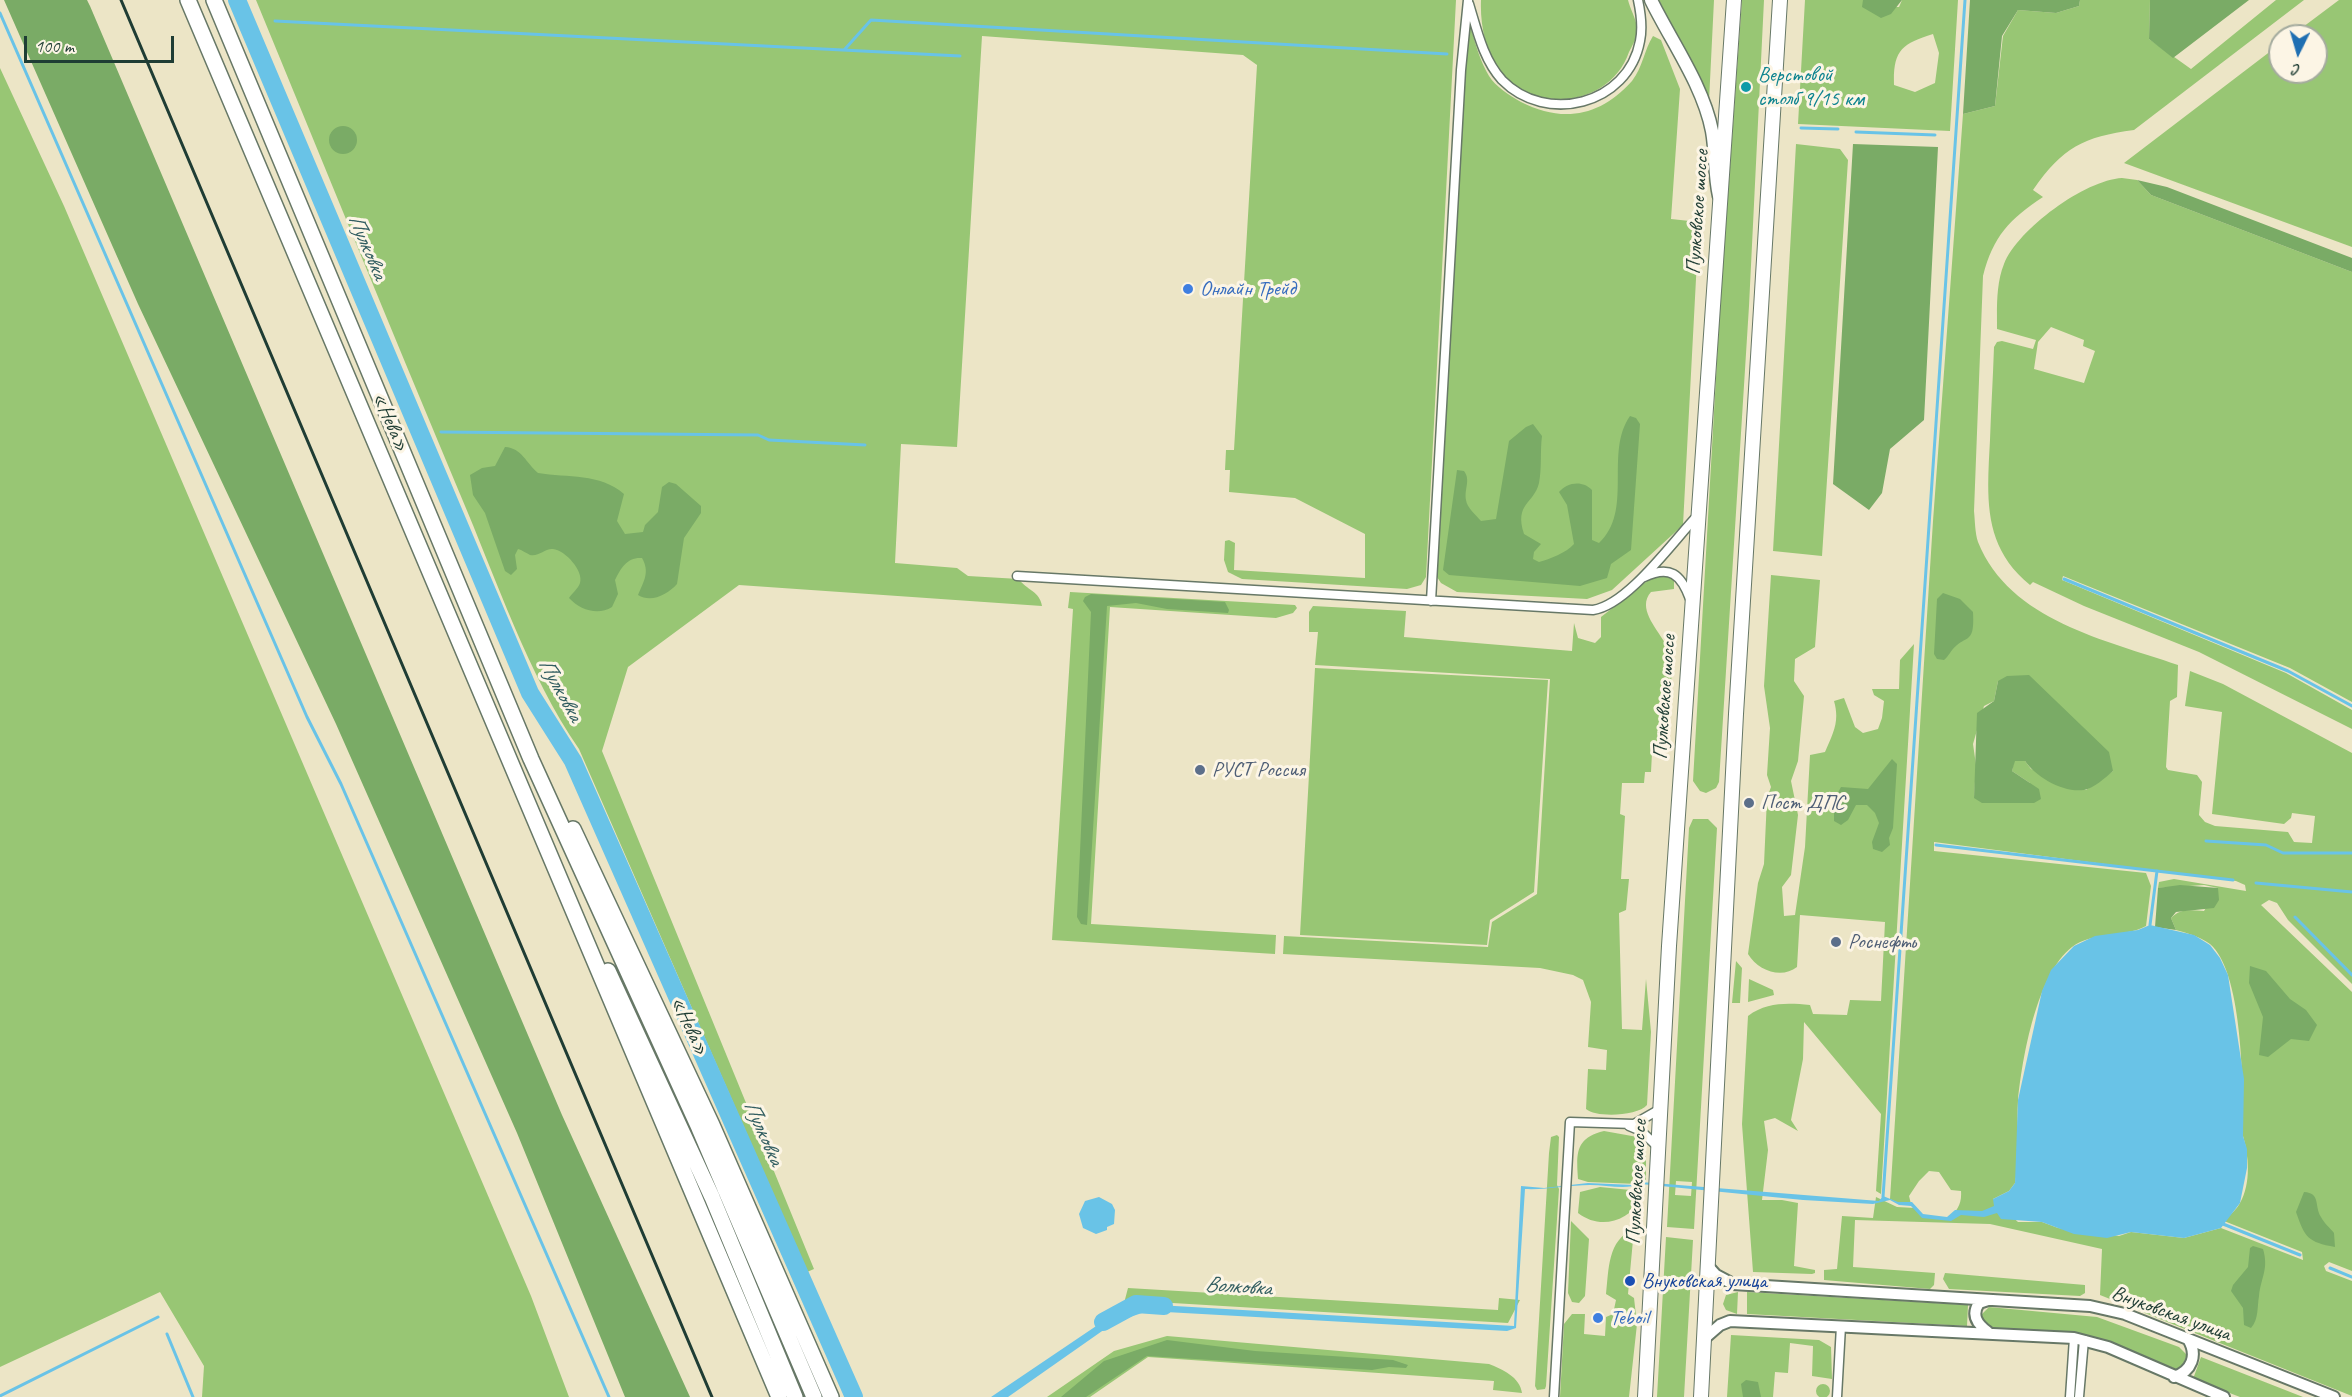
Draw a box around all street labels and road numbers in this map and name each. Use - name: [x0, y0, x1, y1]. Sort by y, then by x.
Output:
- street label: Пулковское шоссе: [1681, 149, 1715, 275]
- street label: «Нева»: [366, 389, 414, 455]
- street label: Пулковское шоссе: [1648, 634, 1682, 760]
- street label: «Нева»: [665, 993, 713, 1059]
- street label: Пулковское шоссе: [1621, 1119, 1653, 1245]
- street label: Внуковская улица: [2108, 1281, 2234, 1347]

